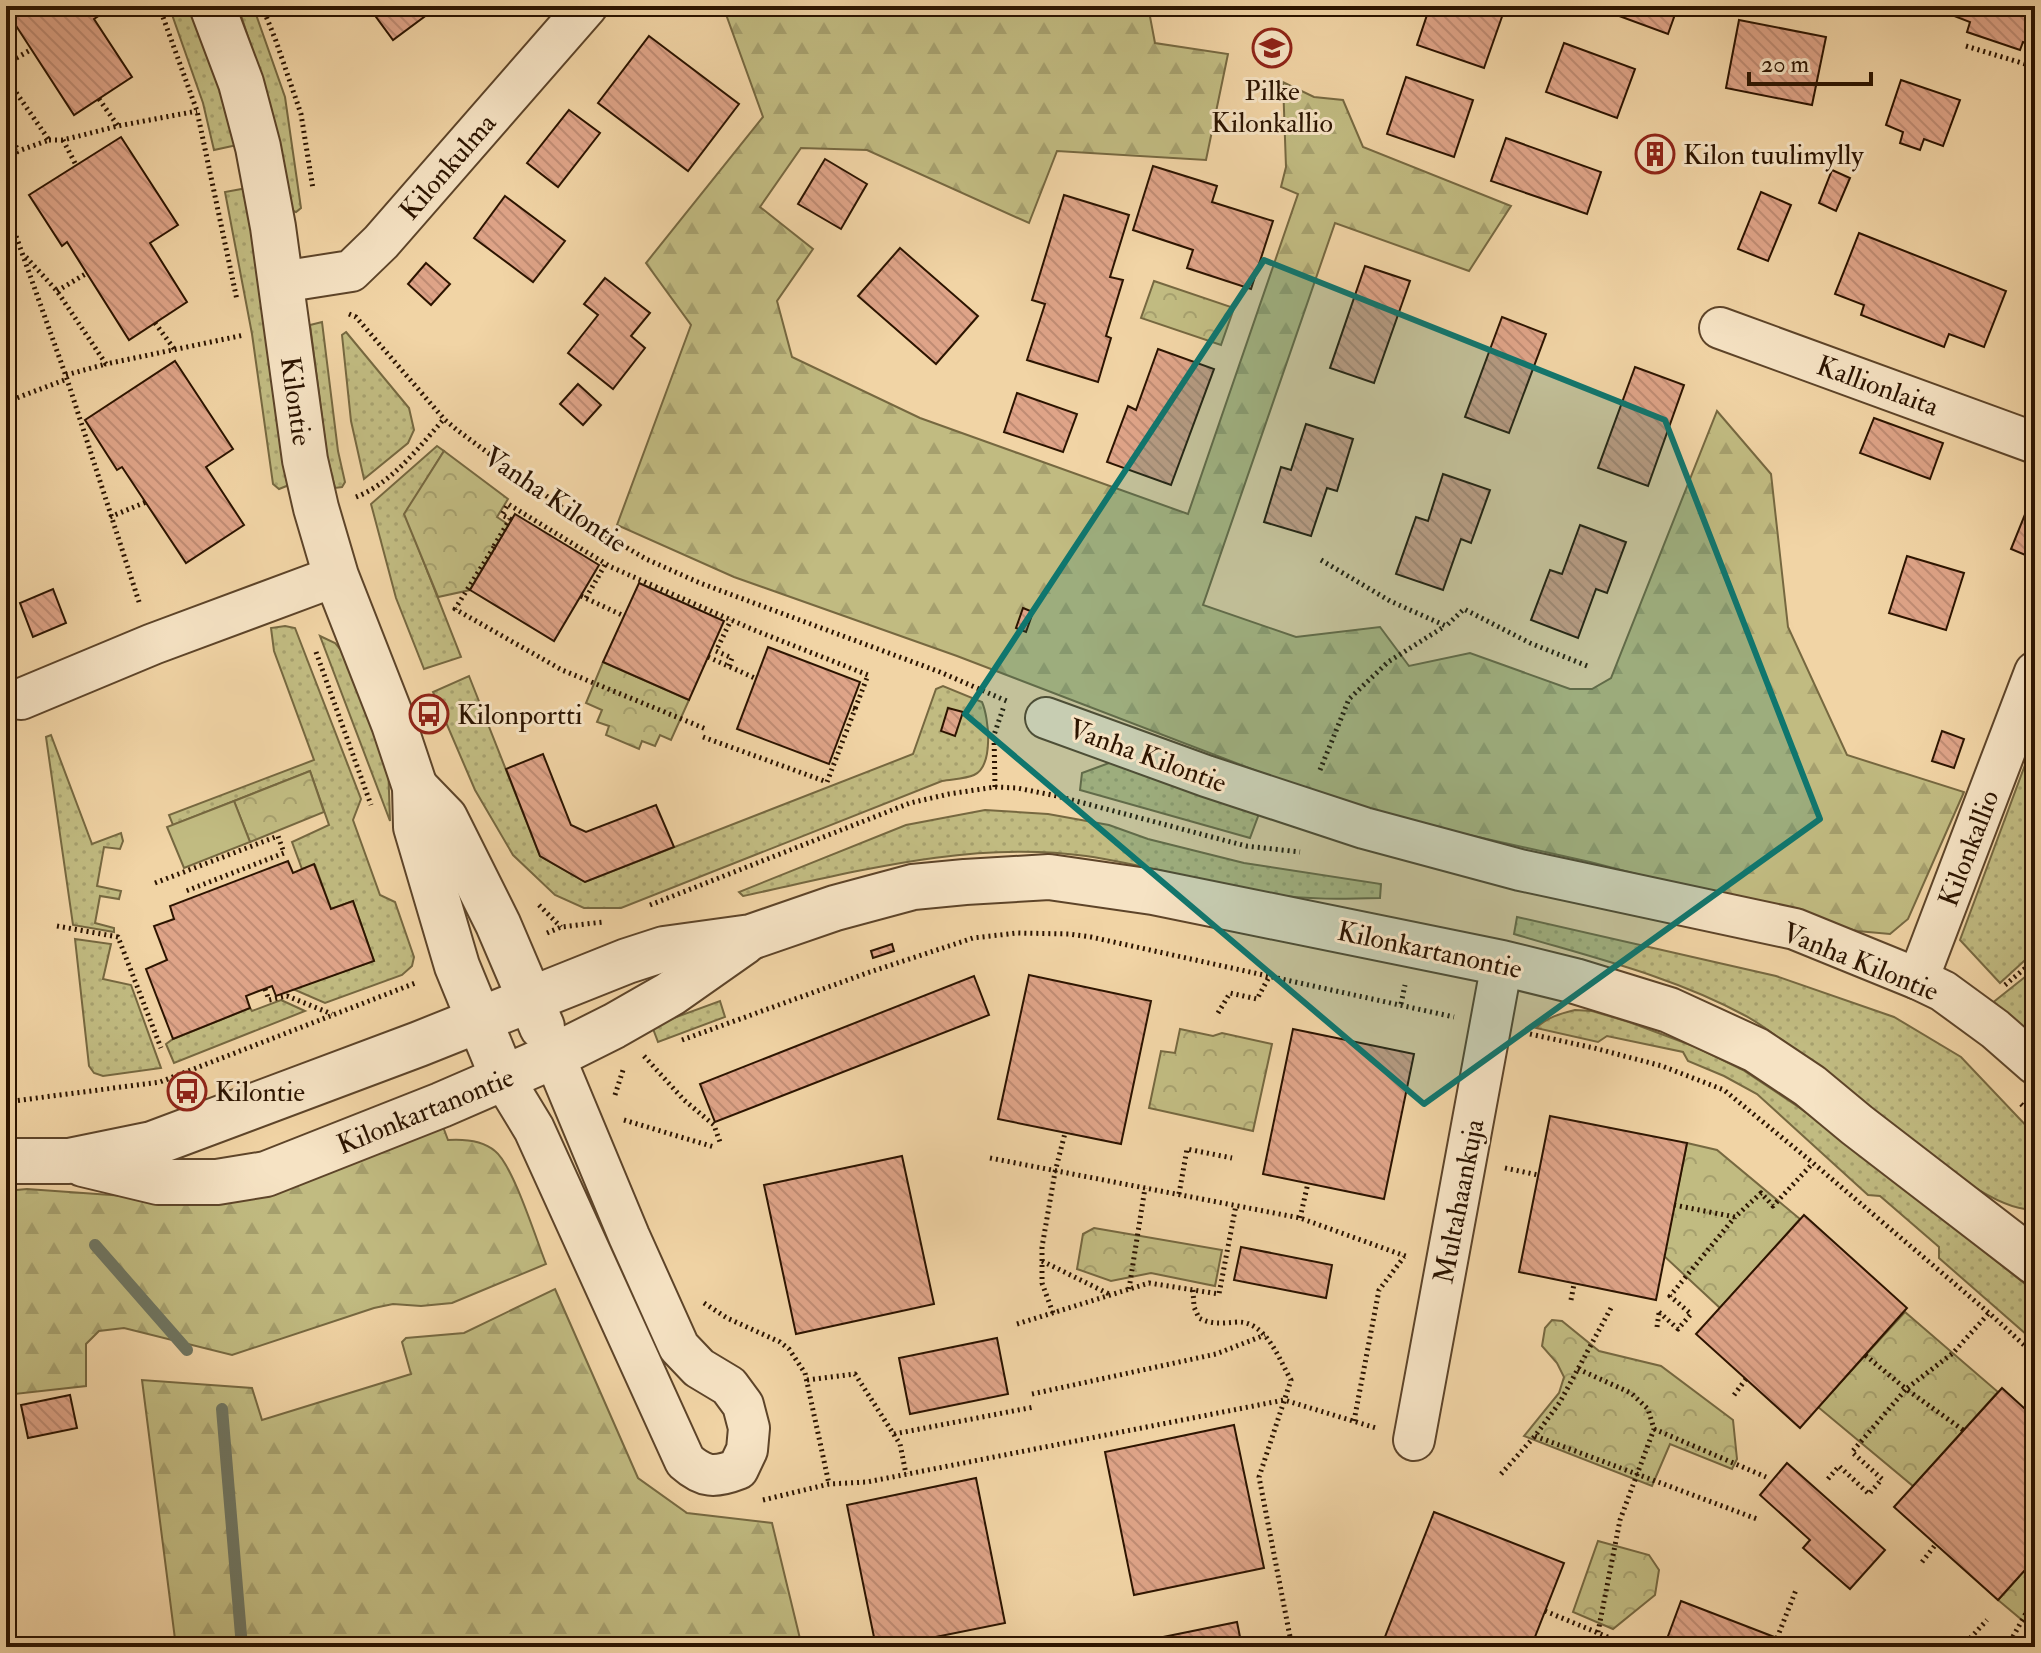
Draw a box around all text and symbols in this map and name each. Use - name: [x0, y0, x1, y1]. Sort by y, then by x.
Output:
- school or university icon: Pilke Kilonkallio: [1251, 27, 1293, 69]
- scale bar: [1749, 36, 1871, 86]
- text: 20 m: [1761, 49, 1810, 80]
- place label: Pilke Kilonkallio: [1211, 74, 1333, 141]
- street label: Kilonkulma: [392, 106, 504, 228]
- building icon: Kilon tuulimylly: [1634, 133, 1676, 175]
- place label: Kilon tuulimylly: [1683, 138, 1864, 173]
- street label: Kallionlaita: [1812, 348, 1944, 425]
- street label: Kilontie: [272, 354, 319, 448]
- street label: Vanha Kilontie: [477, 439, 634, 561]
- bus stop icon: Kilonportti: [408, 693, 450, 735]
- place label: Kilonportti: [457, 698, 583, 733]
- street label: Vanha Kilontie: [1064, 712, 1231, 801]
- street label: Kilonkallio: [1931, 785, 2008, 912]
- street label: Kilonkartanontie: [1334, 914, 1525, 987]
- street label: Vanha Kilontie: [1777, 915, 1944, 1010]
- street label: Kilonkartanontie: [332, 1060, 519, 1163]
- bus stop icon: Kilontie: [166, 1070, 208, 1112]
- place label: Kilontie: [215, 1075, 305, 1110]
- street label: Multahaankuja: [1426, 1116, 1493, 1286]

